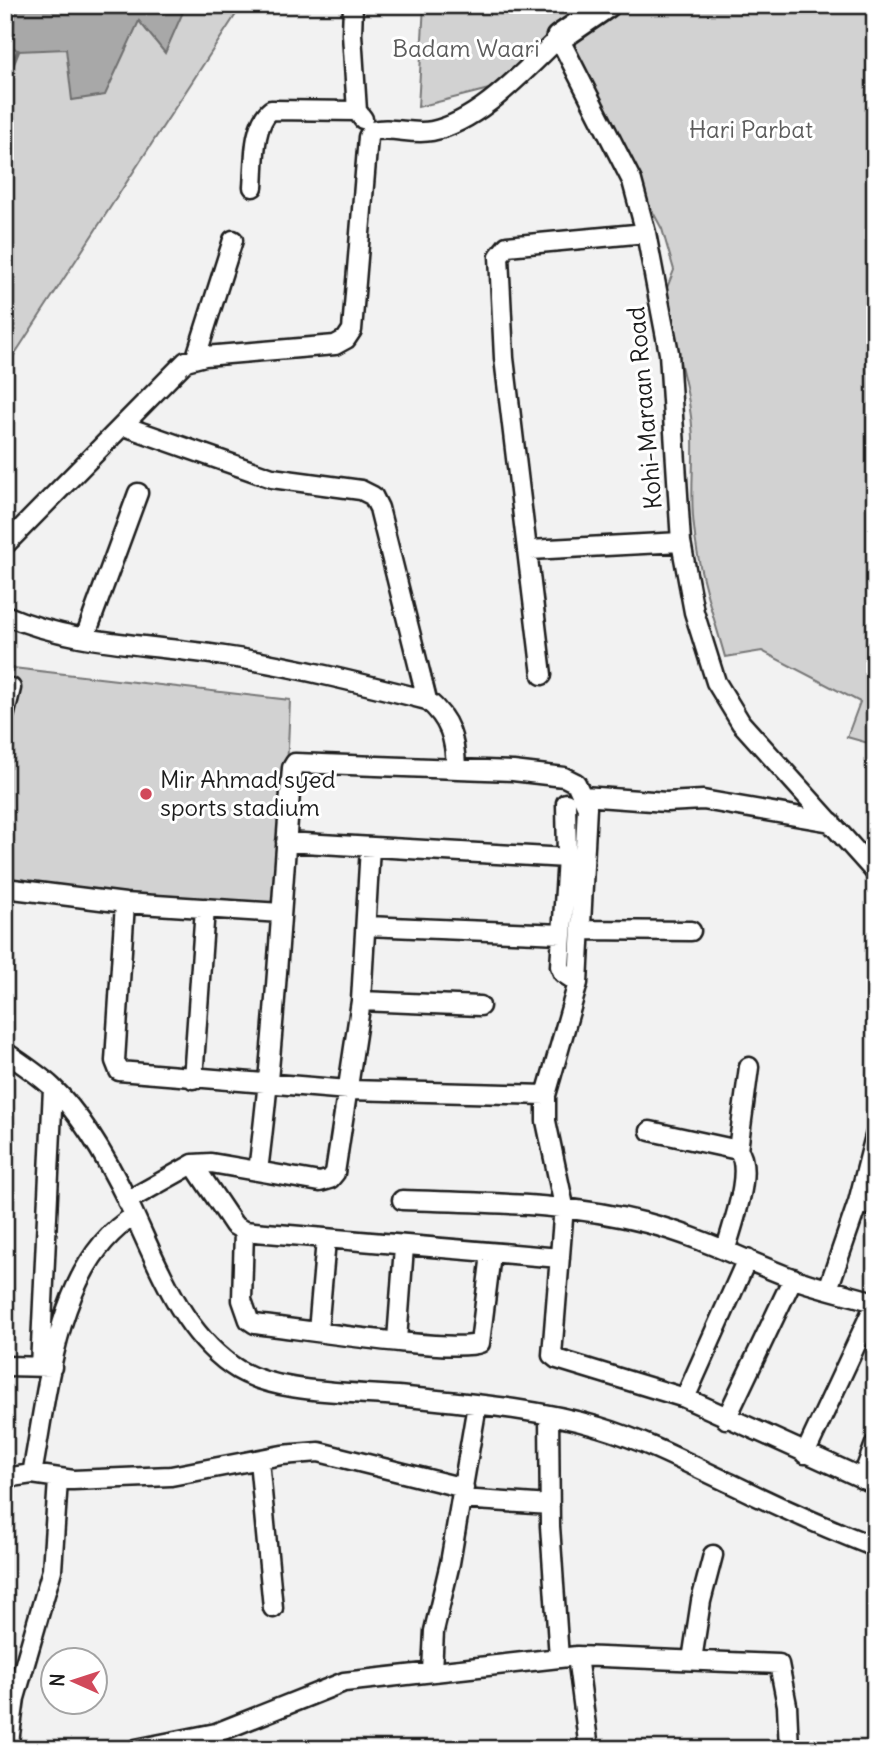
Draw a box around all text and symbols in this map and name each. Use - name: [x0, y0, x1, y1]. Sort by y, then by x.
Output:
- park label: Badam Waari: [392, 33, 540, 63]
- park label: Hari Parbat: [689, 114, 813, 144]
- street label: Kohi-Maraan Road: [620, 306, 668, 511]
- place label: Mir Ahmad syed sports stadium: [160, 764, 336, 822]
- marker: Mir Ahmad syed sports stadium: [138, 786, 154, 802]
- north arrow: [38, 1646, 108, 1716]
- text: N: [45, 1673, 69, 1687]

